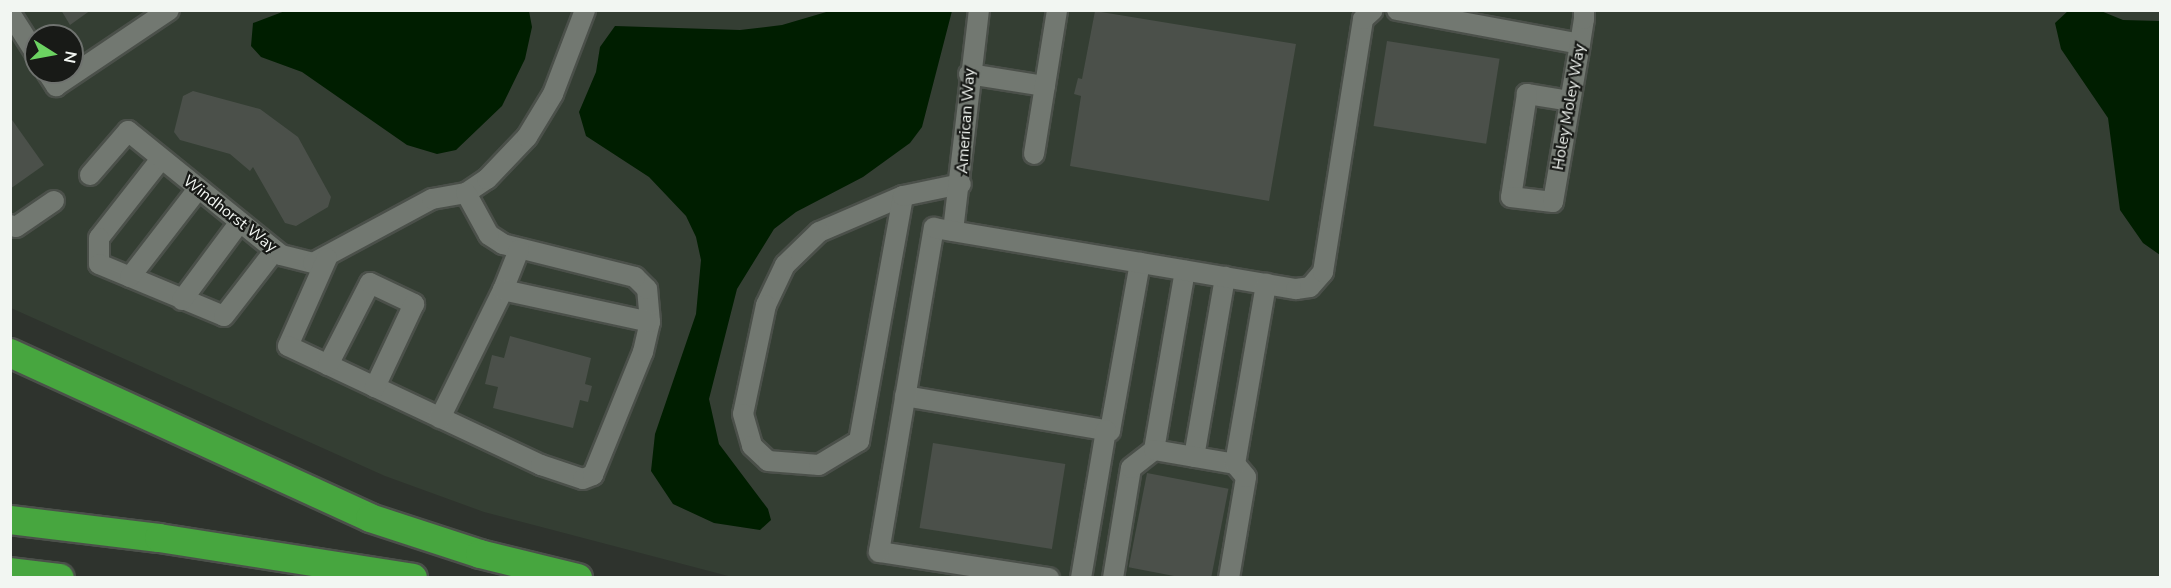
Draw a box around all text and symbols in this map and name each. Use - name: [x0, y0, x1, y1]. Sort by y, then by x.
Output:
- north arrow: [24, 24, 84, 84]
- street label: Holey Moley Way: [1548, 42, 1590, 172]
- text: N: [58, 49, 82, 65]
- street label: American Way: [953, 68, 979, 174]
- street label: Windhorst Way: [179, 171, 281, 257]

